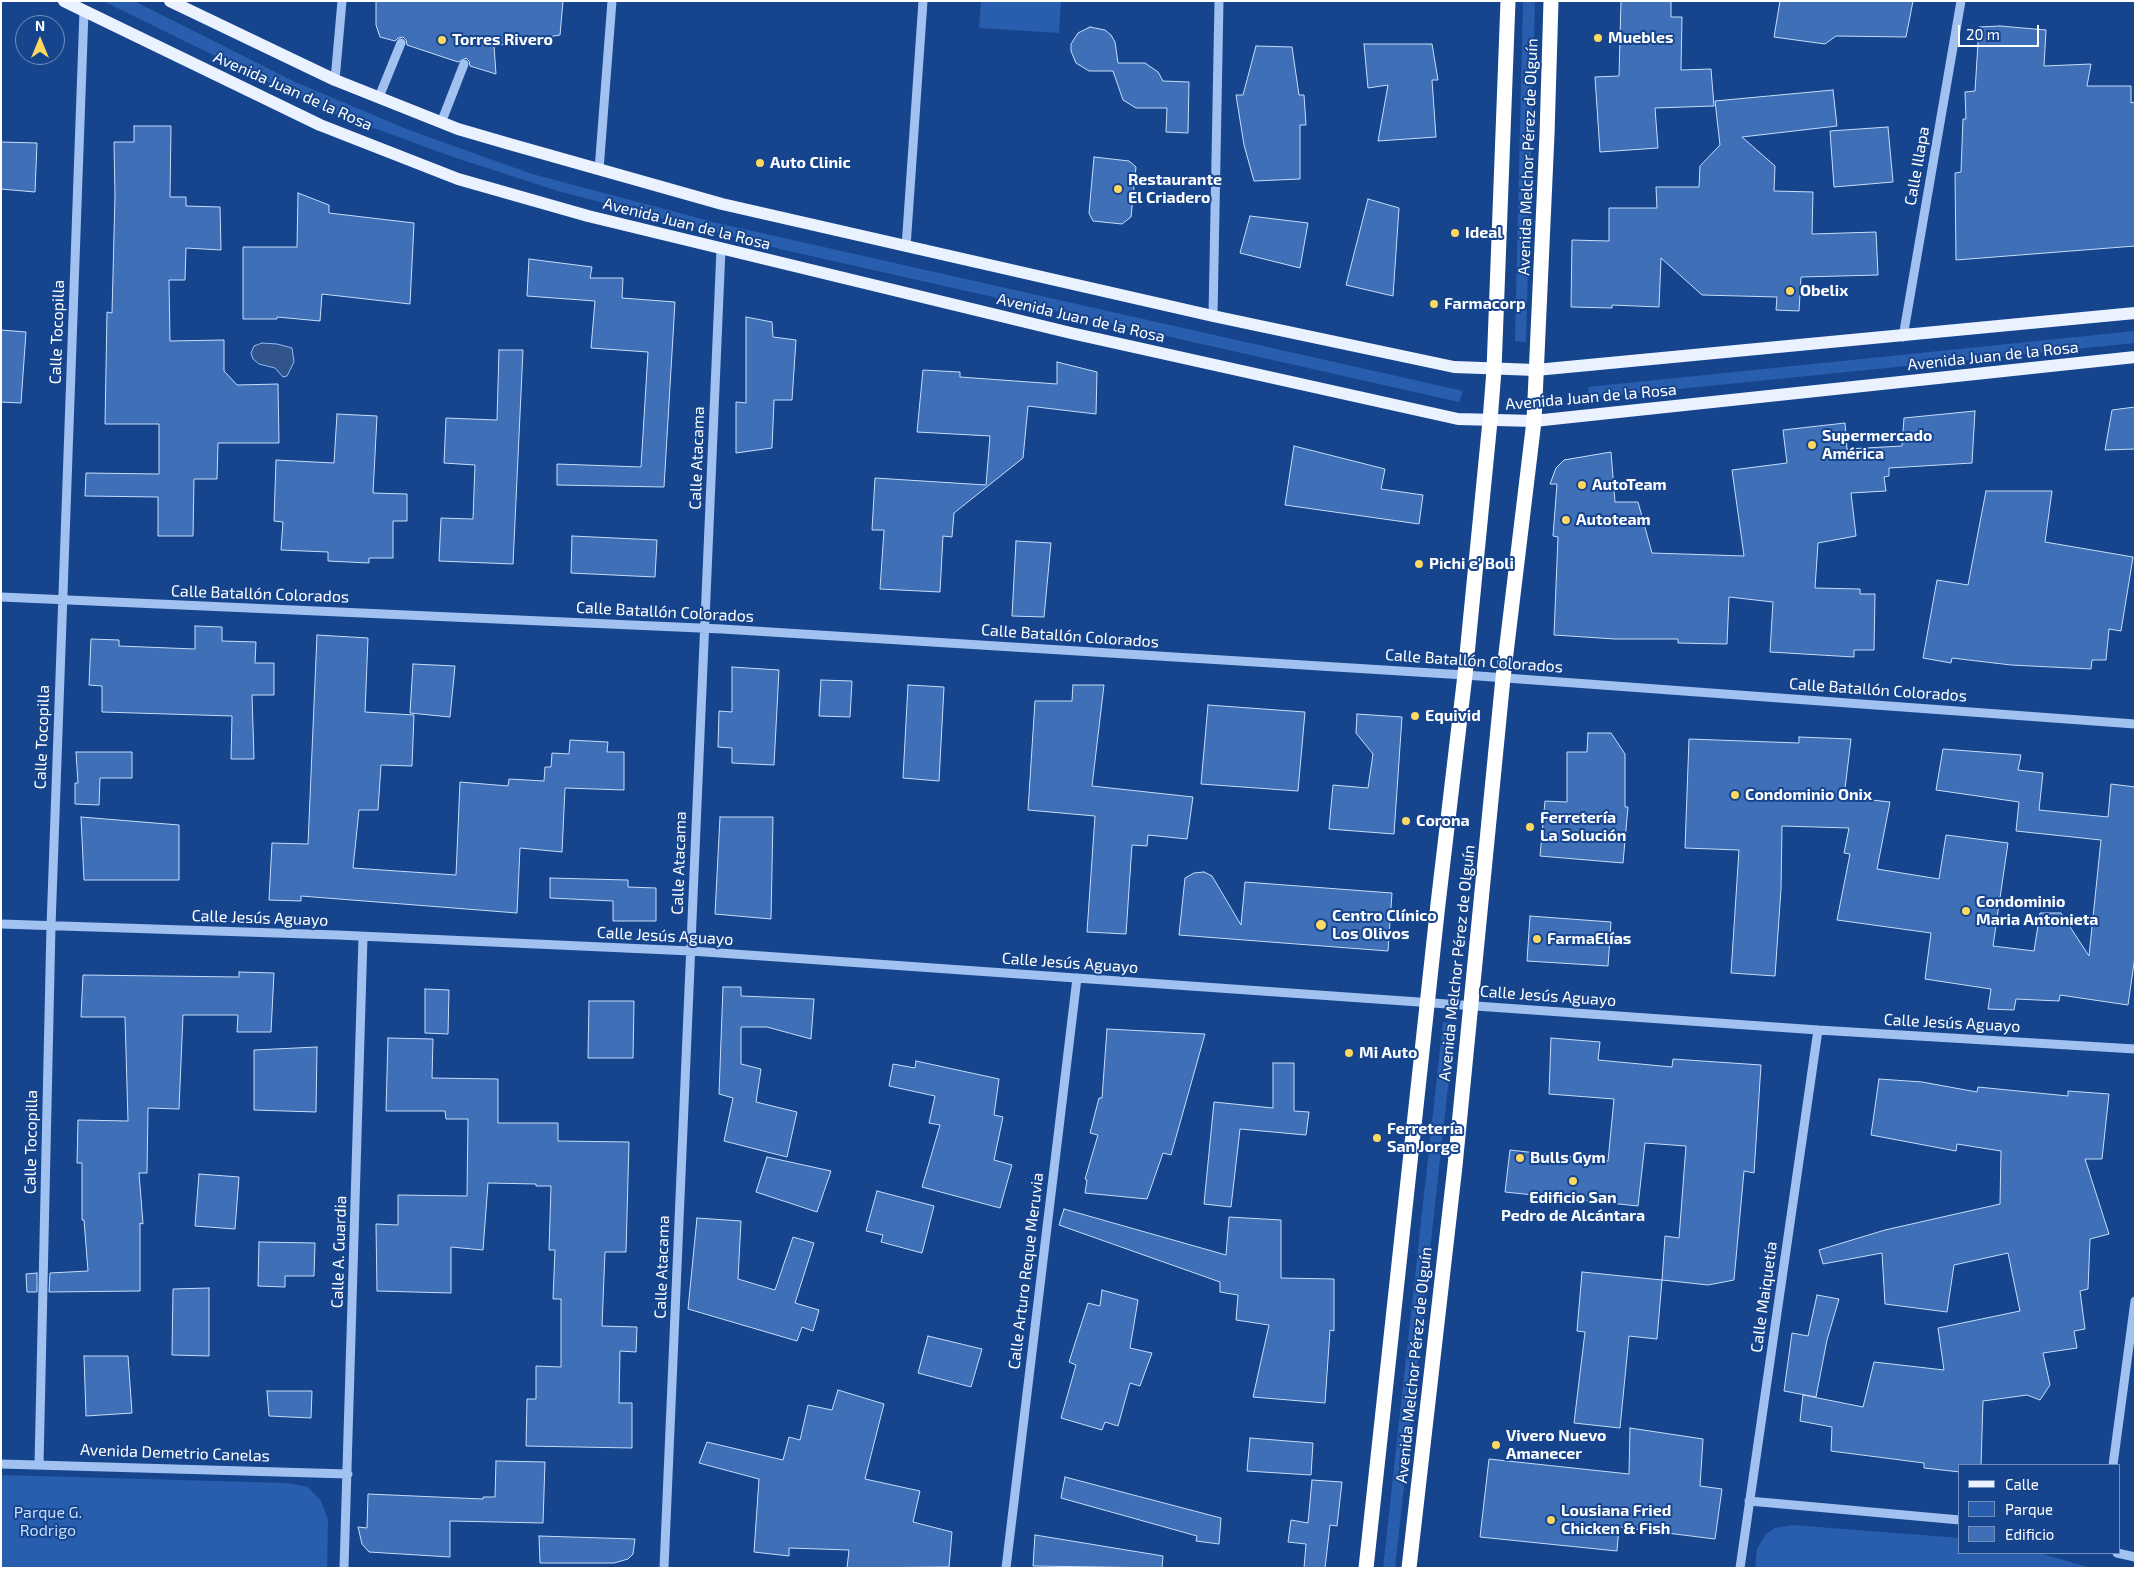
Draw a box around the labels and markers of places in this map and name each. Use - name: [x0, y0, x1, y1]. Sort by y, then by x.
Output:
- place label: Muebles: [1608, 28, 1673, 48]
- place label: Torres Rivero: [452, 30, 553, 50]
- marker: Muebles: [1592, 32, 1604, 44]
- marker: Torres Rivero: [436, 34, 448, 46]
- place label: Auto Clinic: [770, 153, 851, 173]
- marker: Auto Clinic: [754, 157, 766, 169]
- place label: Restaurante El Criadero: [1128, 170, 1222, 208]
- marker: Restaurante El Criadero: [1112, 183, 1124, 195]
- place label: Ideal: [1465, 223, 1503, 243]
- marker: Ideal: [1449, 227, 1461, 239]
- place label: Obelix: [1800, 281, 1848, 301]
- marker: Obelix: [1784, 285, 1796, 297]
- place label: Farmacorp: [1444, 294, 1526, 314]
- marker: Farmacorp: [1428, 298, 1440, 310]
- place label: Supermercado América: [1822, 426, 1932, 464]
- marker: Supermercado América: [1806, 439, 1818, 451]
- place label: AutoTeam: [1592, 475, 1667, 495]
- marker: AutoTeam: [1576, 479, 1588, 491]
- place label: Autoteam: [1576, 510, 1651, 530]
- marker: Autoteam: [1560, 514, 1572, 526]
- place label: Pichi e' Boli: [1429, 554, 1514, 574]
- marker: Pichi e' Boli: [1413, 558, 1425, 570]
- place label: Equivid: [1425, 706, 1481, 726]
- marker: Equivid: [1409, 710, 1421, 722]
- place label: Condominio Onix: [1745, 785, 1872, 805]
- marker: Condominio Onix: [1729, 789, 1741, 801]
- place label: Ferretería La Solución: [1540, 808, 1626, 846]
- place label: Corona: [1416, 811, 1470, 831]
- marker: Corona: [1400, 815, 1412, 827]
- marker: Ferretería La Solución: [1524, 821, 1536, 833]
- place label: Condominio Maria Antonieta: [1976, 892, 2098, 930]
- marker: Condominio Maria Antonieta: [1960, 905, 1972, 917]
- place label: Centro Clínico Los Olivos: [1332, 906, 1437, 944]
- marker: Centro Clínico Los Olivos: [1314, 918, 1328, 932]
- place label: FarmaElías: [1547, 929, 1631, 949]
- marker: FarmaElías: [1531, 933, 1543, 945]
- place label: Mi Auto: [1359, 1043, 1417, 1063]
- marker: Mi Auto: [1343, 1047, 1355, 1059]
- place label: Ferretería San Jorge: [1387, 1119, 1463, 1157]
- marker: Ferretería San Jorge: [1371, 1132, 1383, 1144]
- place label: Bulls Gym: [1530, 1148, 1606, 1168]
- marker: Bulls Gym: [1514, 1152, 1526, 1164]
- marker: Edificio San Pedro de Alcántara: [1567, 1175, 1579, 1187]
- place label: Edificio San Pedro de Alcántara: [1501, 1188, 1645, 1226]
- place label: Vivero Nuevo Amanecer: [1506, 1426, 1607, 1464]
- marker: Vivero Nuevo Amanecer: [1490, 1439, 1502, 1451]
- place label: Lousiana Fried Chicken & Fish: [1561, 1501, 1671, 1539]
- marker: Lousiana Fried Chicken & Fish: [1545, 1514, 1557, 1526]

